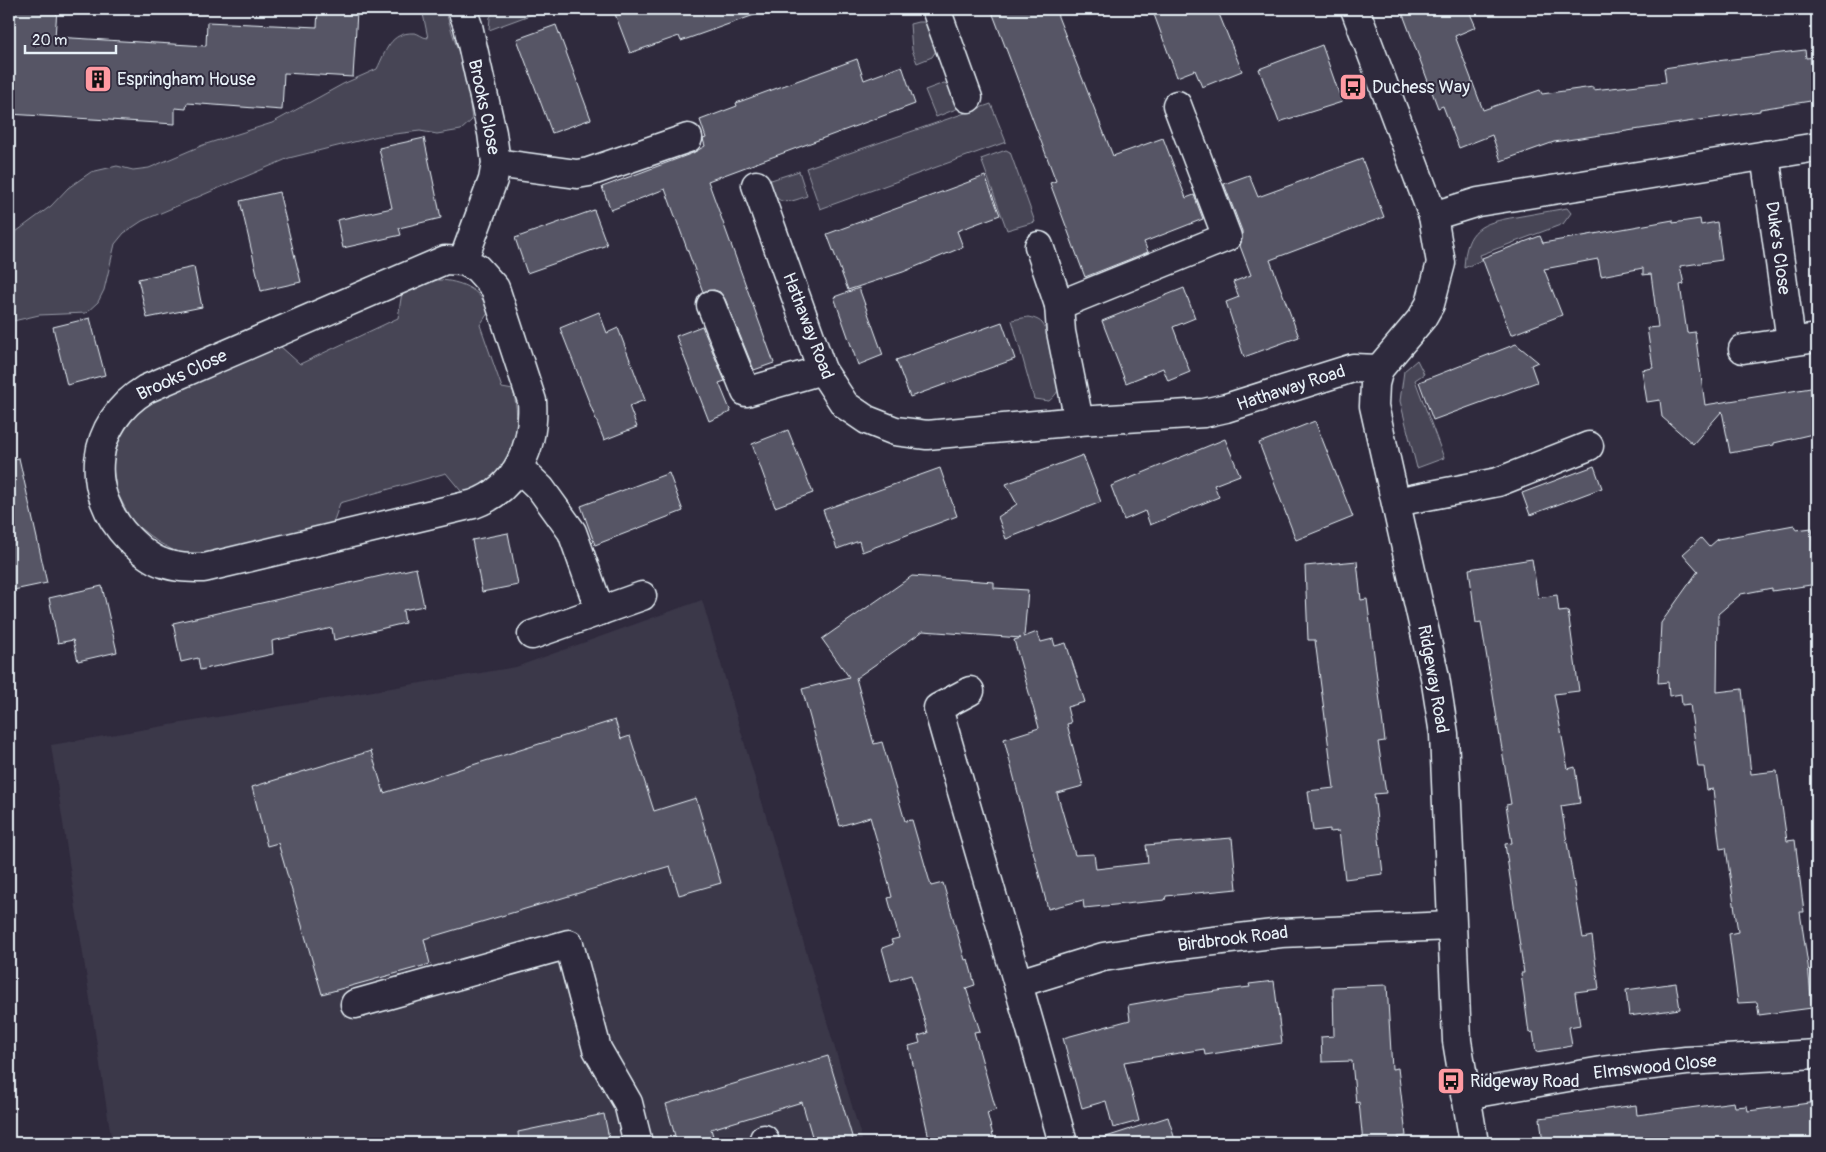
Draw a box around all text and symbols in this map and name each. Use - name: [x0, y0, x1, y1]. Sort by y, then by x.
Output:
- scale bar: [25, 22, 116, 54]
- text: 20 m: [32, 31, 67, 50]
- street label: Brooks Close: [463, 57, 505, 157]
- building icon: Espringham House: [83, 64, 113, 94]
- place label: Espringham House: [117, 68, 256, 91]
- bus stop icon: Duchess Way: [1338, 72, 1368, 102]
- place label: Duchess Way: [1372, 76, 1470, 99]
- street label: Duke's Close: [1760, 200, 1796, 296]
- street label: Hathaway Road: [777, 269, 839, 383]
- street label: Brooks Close: [133, 344, 231, 406]
- street label: Hathaway Road: [1234, 360, 1348, 416]
- street label: Ridgeway Road: [1412, 623, 1454, 735]
- street label: Birdbrook Road: [1176, 921, 1290, 957]
- street label: Elmswood Close: [1592, 1049, 1718, 1085]
- bus stop icon: Ridgeway Road: [1436, 1066, 1466, 1096]
- place label: Ridgeway Road: [1470, 1070, 1580, 1093]

